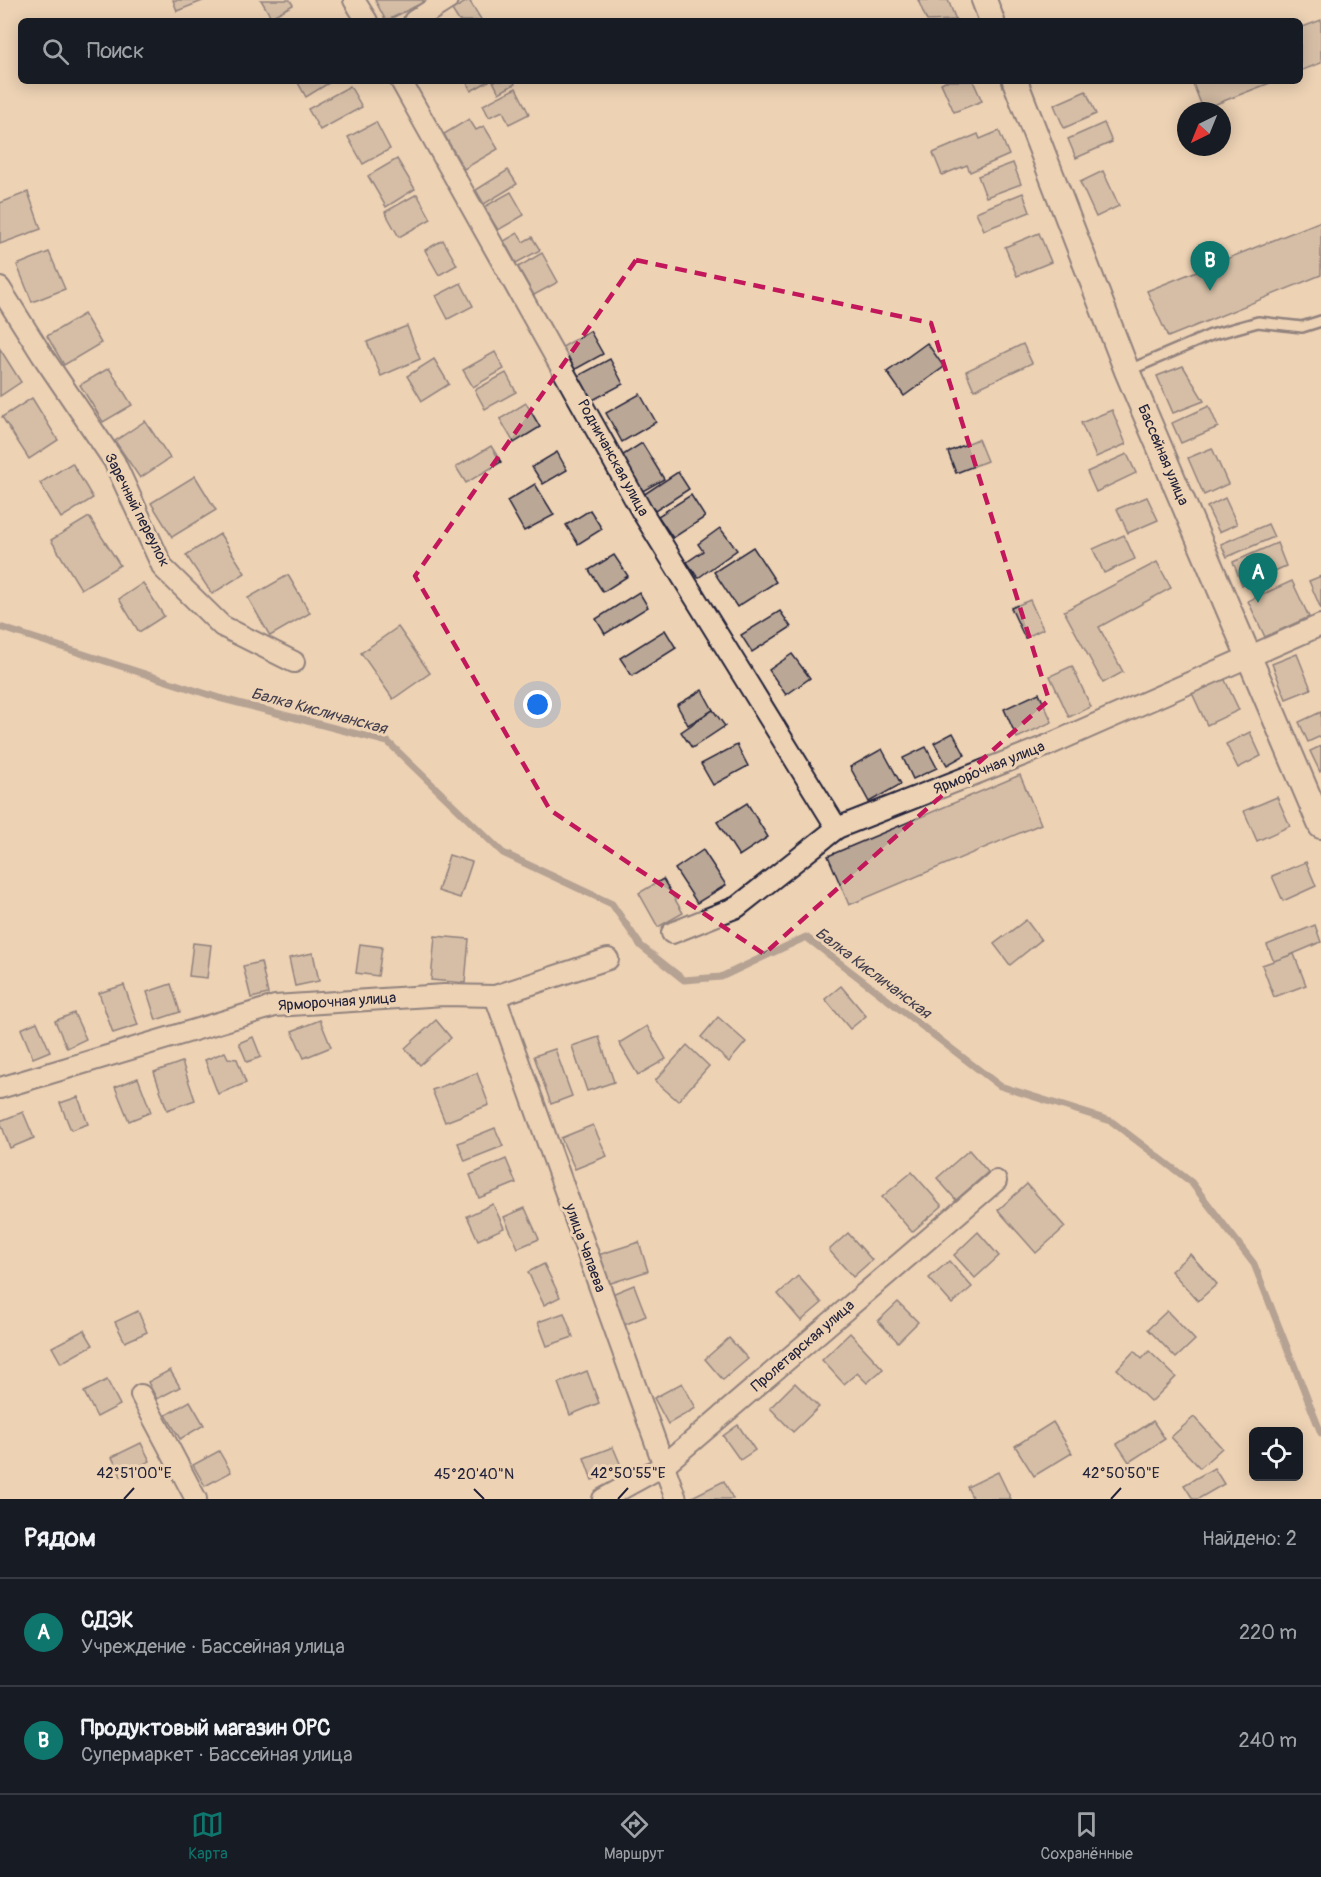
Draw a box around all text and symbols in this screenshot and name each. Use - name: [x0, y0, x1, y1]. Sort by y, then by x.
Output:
- search box: [18, 18, 1303, 84]
- icon: search: [39, 35, 72, 68]
- text: Поиск: [87, 37, 144, 65]
- north arrow: [1177, 102, 1231, 156]
- pin: B: [1190, 242, 1230, 291]
- street label: Родничанская улица: [573, 396, 653, 520]
- street label: Бассейная улица: [1133, 402, 1193, 508]
- street label: Заречный переулок: [100, 450, 174, 570]
- pin: A: [1238, 554, 1278, 603]
- water label: Балка Кисличанская: [249, 683, 390, 739]
- your location: [523, 690, 552, 719]
- street label: Ярморочная улица: [930, 737, 1048, 799]
- water label: Балка Кисличанская: [811, 923, 936, 1024]
- street label: Ярморочная улица: [277, 988, 397, 1016]
- street label: улица Чапаева: [560, 1200, 610, 1295]
- street label: Пролетарская улица: [747, 1296, 859, 1396]
- map controls: [1249, 1427, 1303, 1481]
- button: locate: [1249, 1427, 1303, 1481]
- text: 42°51'00"E: [96, 1464, 172, 1483]
- text: 42°50'55"E: [590, 1464, 666, 1483]
- text: 42°50'50"E: [1082, 1464, 1160, 1483]
- text: 45°20'40"N: [434, 1465, 514, 1484]
- text: Рядом: [24, 1522, 96, 1554]
- text: Найдено: 2: [1202, 1526, 1297, 1551]
- text: СДЭК: [81, 1606, 134, 1634]
- text: A: [37, 1620, 50, 1645]
- text: 220 m: [1239, 1620, 1297, 1645]
- text: Учреждение · Бассейная улица: [81, 1634, 345, 1659]
- text: Продуктовый магазин ОРС: [81, 1714, 331, 1742]
- text: B: [38, 1728, 49, 1753]
- text: 240 m: [1238, 1728, 1297, 1753]
- text: Супермаркет · Бассейная улица: [81, 1742, 353, 1767]
- tab: Карта: [188, 1808, 228, 1864]
- tab: Маршрут: [604, 1808, 664, 1864]
- tab: Сохранённые: [1041, 1808, 1133, 1864]

